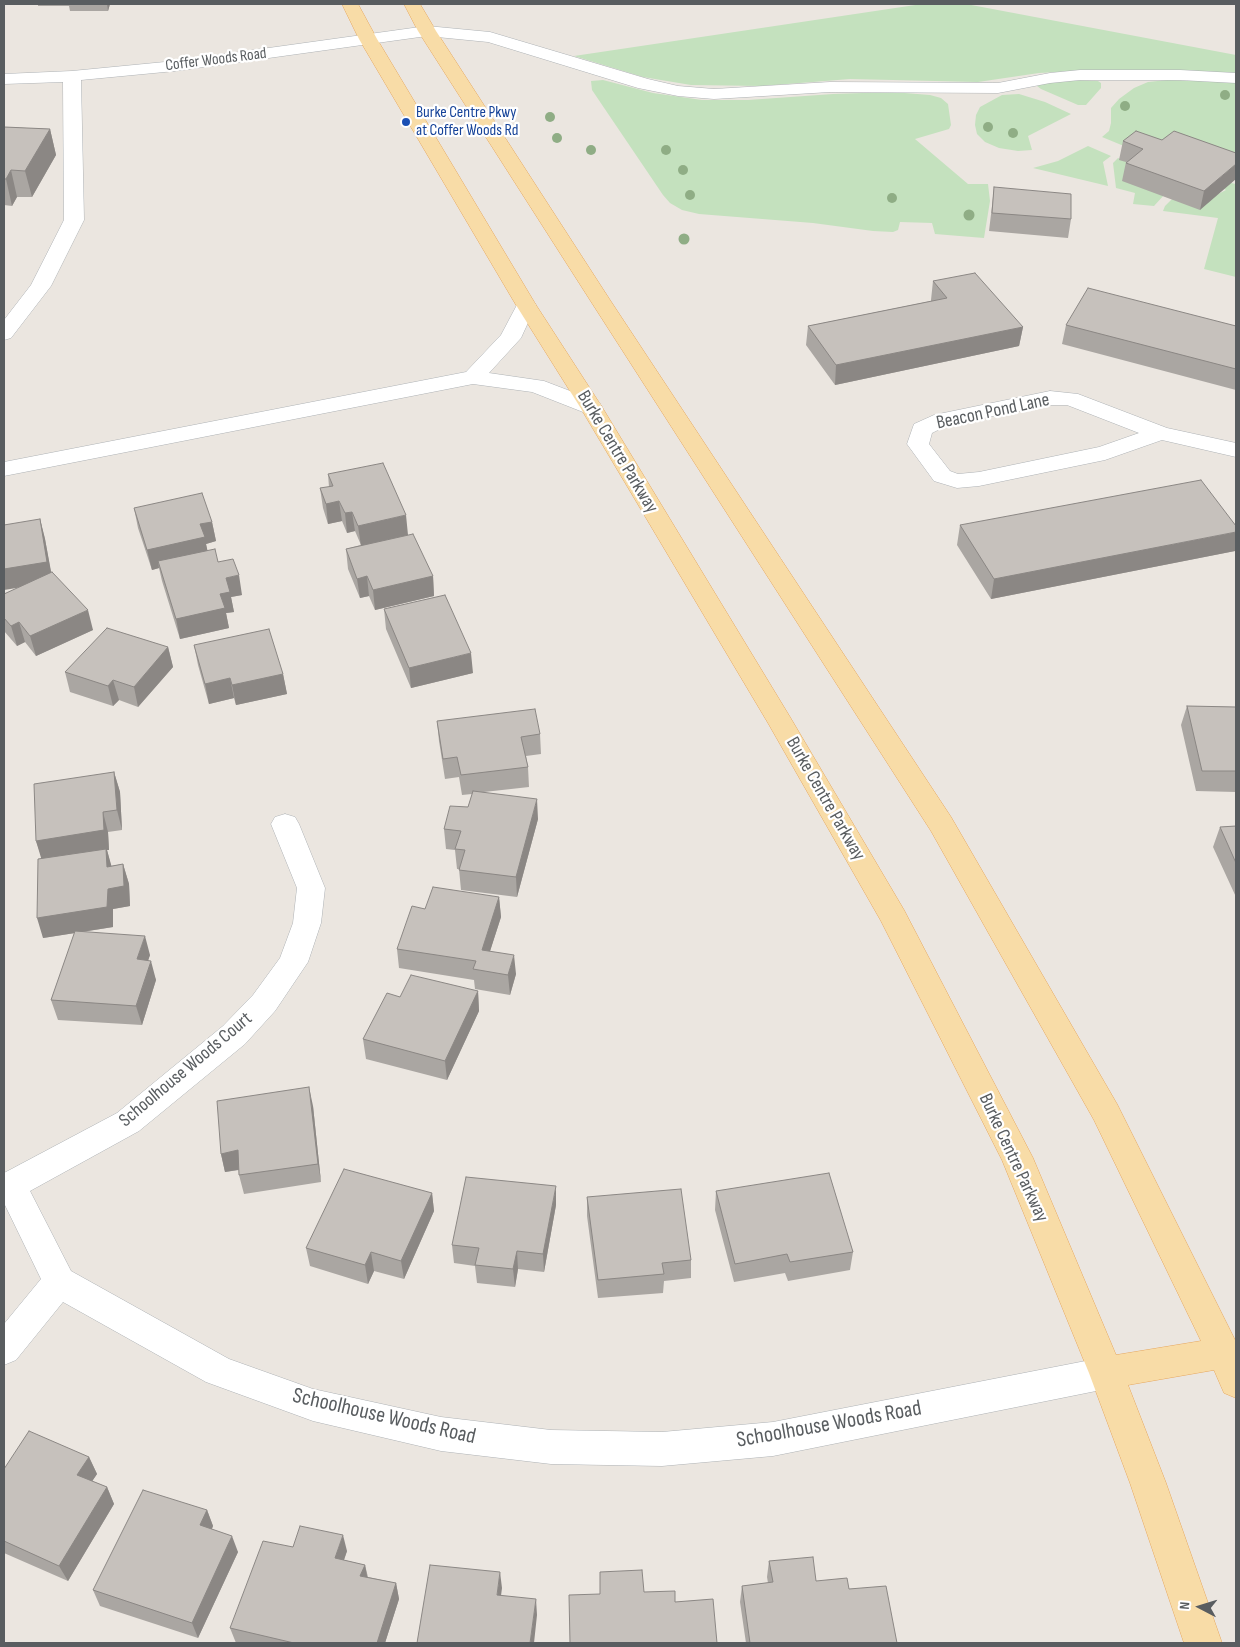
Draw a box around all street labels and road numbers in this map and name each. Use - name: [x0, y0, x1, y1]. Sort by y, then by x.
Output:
- street label: Coffer Woods Road: [164, 44, 268, 76]
- street label: Burke Centre Parkway: [571, 387, 663, 517]
- street label: Beacon Pond Lane: [934, 389, 1052, 435]
- street label: Burke Centre Parkway: [780, 733, 870, 865]
- street label: Schoolhouse Woods Court: [115, 1008, 257, 1132]
- street label: Burke Centre Parkway: [973, 1090, 1053, 1226]
- street label: Schoolhouse Woods Road: [290, 1383, 478, 1451]
- street label: Schoolhouse Woods Road: [734, 1396, 924, 1454]

